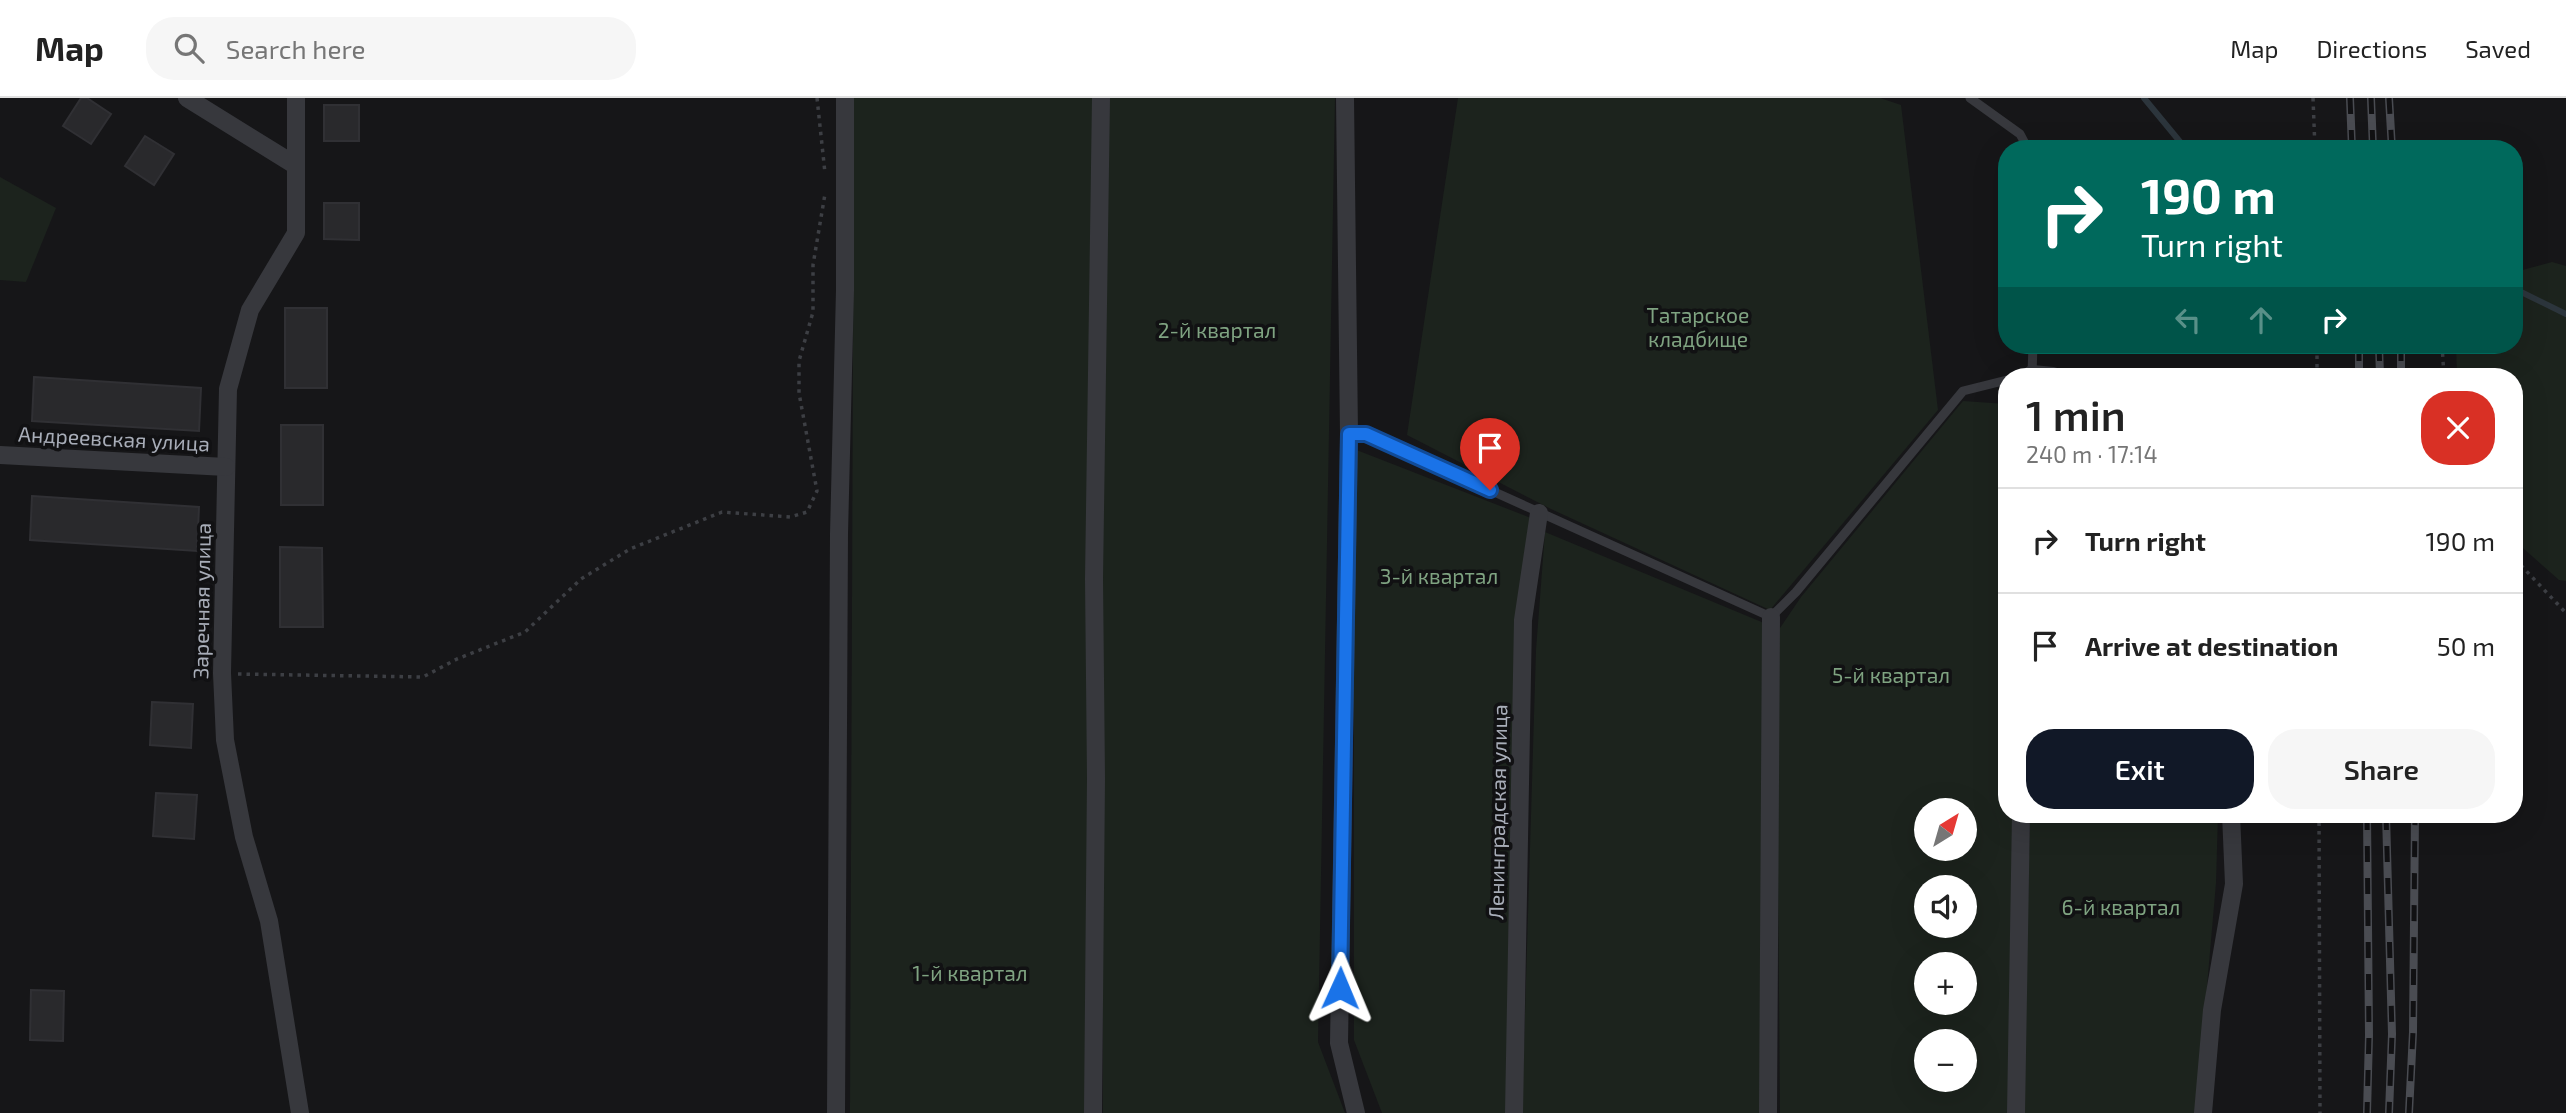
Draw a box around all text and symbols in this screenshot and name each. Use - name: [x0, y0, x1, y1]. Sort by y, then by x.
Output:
- search box: [146, 17, 636, 80]
- text: Map: [35, 28, 104, 68]
- icon: search: [170, 29, 208, 67]
- text: Search here: [226, 33, 365, 64]
- text: Map: [2230, 34, 2278, 63]
- text: Directions: [2316, 34, 2427, 63]
- text: Saved: [2465, 34, 2531, 63]
- text: 190 m: [2141, 165, 2276, 224]
- icon: right: [2026, 168, 2117, 259]
- text: Turn right: [2141, 225, 2283, 263]
- icon: left: [2169, 301, 2207, 339]
- icon: ahead: [2242, 301, 2280, 339]
- icon: right: [2315, 301, 2353, 339]
- park label: Татарское кладбище: [1647, 302, 1749, 351]
- park label: 2-й квартал: [1158, 317, 1276, 342]
- text: 1 min: [2026, 389, 2126, 439]
- button: close: [2421, 391, 2495, 465]
- pin: [1460, 418, 1520, 490]
- street label: Андреевская улица: [17, 420, 211, 457]
- icon: arrive: [1471, 429, 1509, 467]
- text: 240 m · 17:14: [2026, 440, 2158, 468]
- icon: right: [2026, 522, 2064, 560]
- street label: Заречная улица: [187, 523, 216, 679]
- text: Turn right: [2085, 525, 2206, 556]
- text: 190 m: [2426, 525, 2495, 556]
- park label: 3-й квартал: [1380, 563, 1498, 588]
- icon: arrive: [2026, 627, 2064, 665]
- text: Arrive at destination: [2085, 630, 2338, 661]
- text: 50 m: [2437, 630, 2495, 661]
- park label: 5-й квартал: [1832, 662, 1950, 687]
- street label: Ленинградская улица: [1483, 704, 1512, 920]
- button: Exit: [2026, 729, 2254, 809]
- button: Share: [2268, 729, 2495, 809]
- north arrow: [1914, 798, 1978, 861]
- map controls: [1914, 798, 1977, 1092]
- button: sound: [1914, 875, 1977, 938]
- park label: 6-й квартал: [2062, 894, 2180, 919]
- position arrow: [1303, 951, 1377, 1025]
- button: +: [1914, 952, 1977, 1015]
- park label: 1-й квартал: [912, 960, 1028, 985]
- button: −: [1914, 1029, 1977, 1092]

